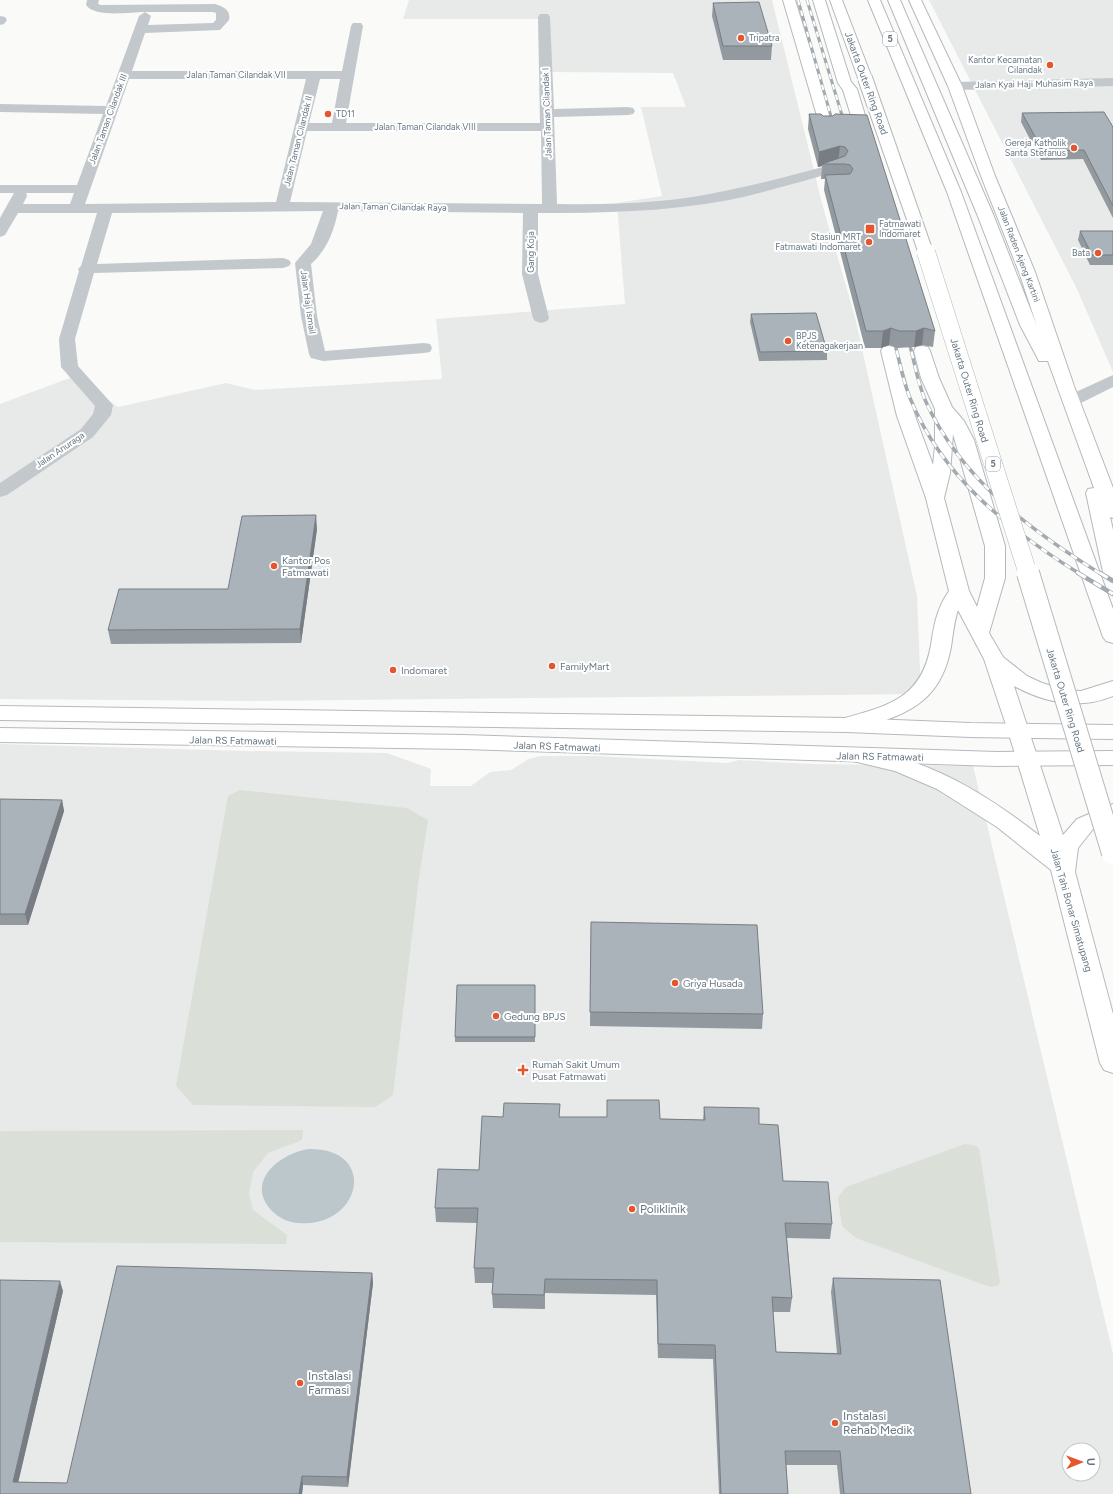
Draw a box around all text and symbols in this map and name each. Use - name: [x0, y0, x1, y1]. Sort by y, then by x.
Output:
- street label: Jakarta Outer Ring Road: [842, 30, 891, 137]
- place label: Tripatra: [749, 32, 780, 43]
- road number: 5: [883, 32, 897, 46]
- marker: Tripatra: [736, 33, 746, 43]
- place label: Kantor Kecamatan Cilandak: [968, 54, 1043, 75]
- marker: Kantor Kecamatan Cilandak: [1045, 60, 1055, 70]
- street label: Jalan Taman Cilandak I: [539, 68, 554, 158]
- street label: Jalan Taman Cilandak VII: [186, 69, 286, 80]
- street label: Jalan Taman Cilandak III: [86, 72, 129, 166]
- street label: Jalan Kyai Haji Muhasim Raya: [975, 77, 1093, 90]
- street label: Jalan Taman Cilandak II: [281, 94, 314, 187]
- place label: TD11: [336, 108, 355, 119]
- marker: TD11: [323, 109, 333, 119]
- street label: Jalan Taman Cilandak VIII: [374, 121, 476, 132]
- place label: Gereja Katholik Santa Stefanus: [1005, 137, 1067, 158]
- marker: Gereja Katholik Santa Stefanus: [1069, 143, 1079, 153]
- street label: Jalan Taman Cilandak Raya: [339, 200, 447, 213]
- street label: Jalan Raden Ajeng Kartini: [996, 204, 1043, 304]
- place label: Fatmawati Indomaret: [879, 218, 921, 239]
- marker: Fatmawati Indomaret: [864, 223, 876, 235]
- street label: Gang Koja: [525, 231, 536, 273]
- place label: Stasiun MRT Fatmawati Indomaret: [775, 231, 862, 252]
- marker: Stasiun MRT Fatmawati Indomaret: [864, 237, 874, 247]
- place label: Bata: [1072, 247, 1090, 258]
- marker: Bata: [1093, 248, 1103, 258]
- street label: Jalan Haji Ismail: [299, 269, 318, 334]
- place label: BPJS Ketenagakerjaan: [796, 330, 863, 351]
- marker: BPJS Ketenagakerjaan: [783, 336, 793, 346]
- street label: Jakarta Outer Ring Road: [947, 336, 992, 444]
- street label: Jalan Anuraga: [33, 429, 87, 470]
- road number: 5: [986, 457, 1000, 471]
- place label: Kantor Pos Fatmawati: [282, 554, 331, 579]
- marker: Kantor Pos Fatmawati: [269, 561, 279, 571]
- street label: Jakarta Outer Ring Road: [1043, 646, 1088, 754]
- place label: FamilyMart: [560, 660, 610, 673]
- marker: FamilyMart: [547, 661, 557, 671]
- place label: Indomaret: [401, 664, 447, 677]
- marker: Indomaret: [388, 665, 398, 675]
- street label: Jalan RS Fatmawati: [189, 733, 277, 748]
- street label: Jalan RS Fatmawati: [513, 738, 601, 755]
- street label: Jalan RS Fatmawati: [836, 749, 924, 764]
- street label: Jalan Tahi Bonar Simatupang: [1048, 847, 1095, 974]
- place label: Griya Husada: [683, 977, 743, 990]
- marker: Griya Husada: [670, 978, 680, 988]
- place label: Gedung BPJS: [504, 1010, 566, 1023]
- marker: Gedung BPJS: [491, 1011, 501, 1021]
- place label: Rumah Sakit Umum Pusat Fatmawati: [532, 1058, 620, 1083]
- marker: Rumah Sakit Umum Pusat Fatmawati: [517, 1064, 529, 1076]
- place label: Poliklinik: [640, 1202, 686, 1216]
- marker: Poliklinik: [627, 1204, 637, 1214]
- place label: Instalasi Farmasi: [308, 1369, 351, 1397]
- marker: Instalasi Farmasi: [295, 1378, 305, 1388]
- place label: Instalasi Rehab Medik: [843, 1409, 912, 1437]
- marker: Instalasi Rehab Medik: [830, 1418, 840, 1428]
- north arrow: [1061, 1442, 1101, 1482]
- text: U: [1084, 1458, 1097, 1466]

